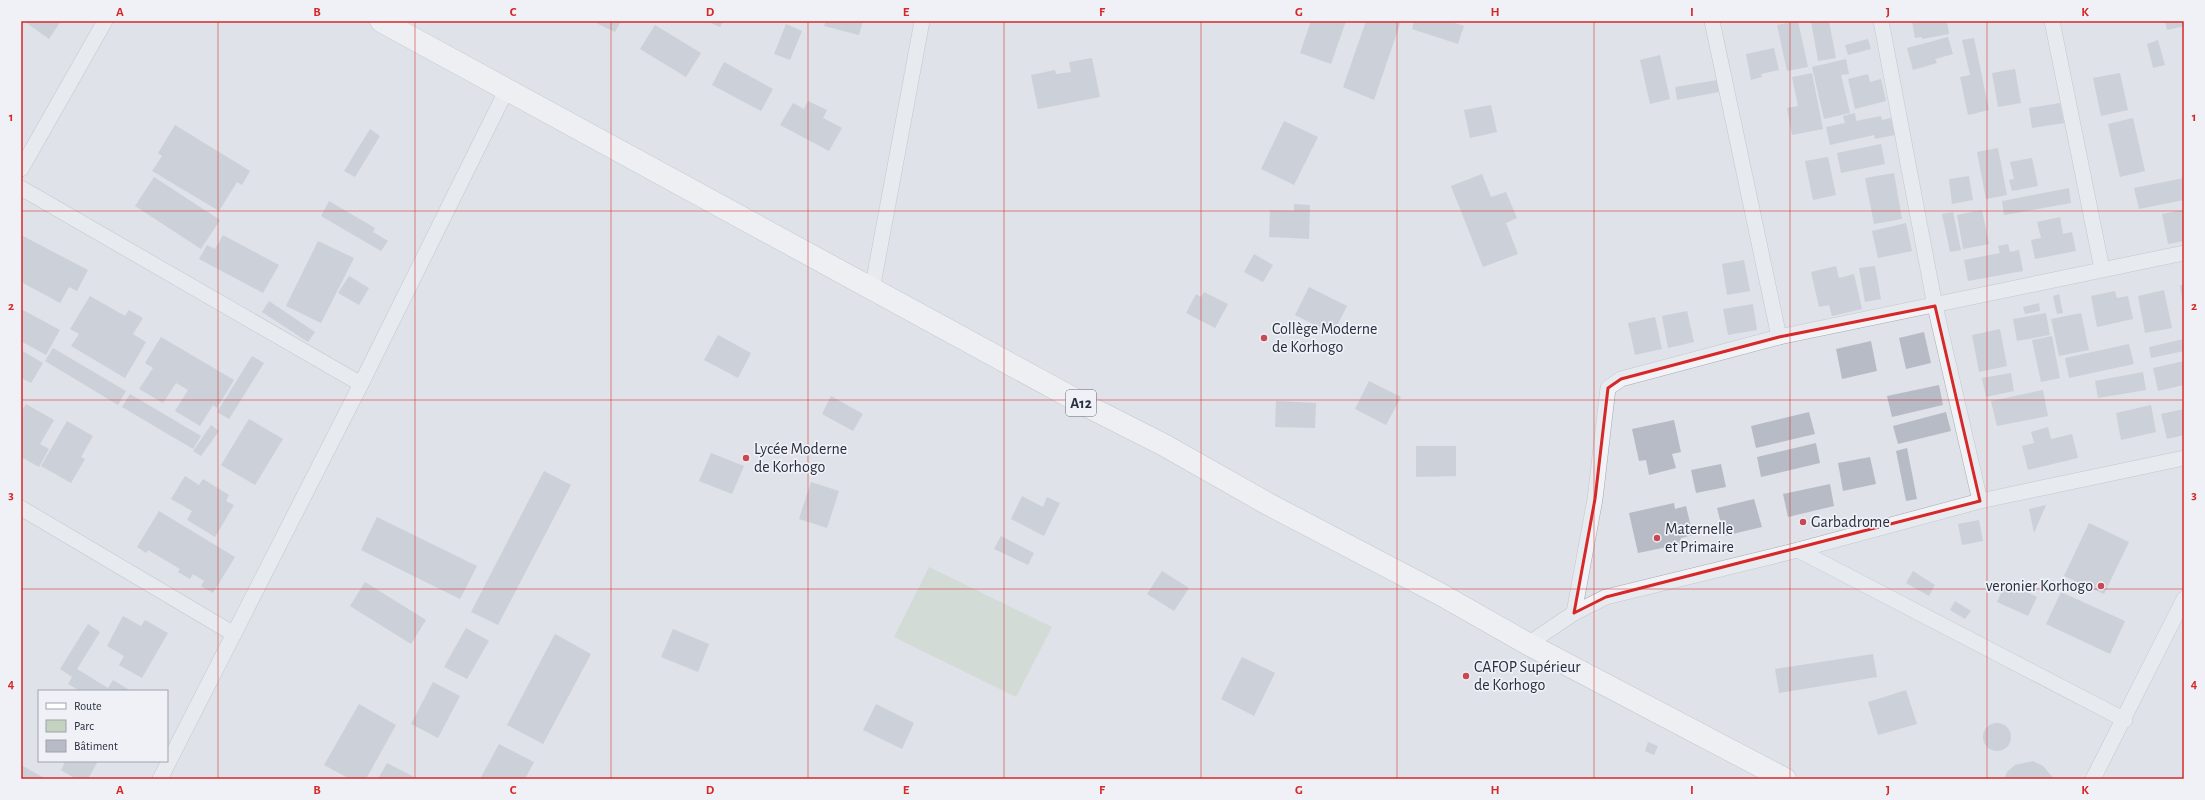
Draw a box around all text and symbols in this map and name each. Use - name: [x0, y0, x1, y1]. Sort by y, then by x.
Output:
- text: A: [116, 6, 124, 19]
- text: B: [313, 6, 321, 19]
- text: C: [510, 6, 517, 19]
- text: D: [706, 6, 715, 19]
- text: E: [903, 6, 910, 19]
- text: F: [1099, 6, 1106, 19]
- text: G: [1295, 6, 1303, 19]
- text: H: [1490, 6, 1500, 19]
- text: I: [1690, 6, 1694, 19]
- text: J: [1886, 6, 1890, 19]
- text: K: [2081, 6, 2089, 19]
- text: 1: [9, 111, 13, 124]
- text: 1: [2192, 111, 2196, 124]
- text: 2: [8, 300, 14, 313]
- text: 2: [2191, 300, 2197, 313]
- place label: Collège Moderne de Korhogo: [1272, 321, 1377, 355]
- marker: Collège Moderne de Korhogo: [1259, 333, 1269, 343]
- road number: A12: [1066, 390, 1096, 416]
- place label: Lycée Moderne de Korhogo: [754, 441, 847, 475]
- marker: Lycée Moderne de Korhogo: [741, 453, 751, 463]
- text: 3: [8, 489, 14, 502]
- text: 3: [2191, 489, 2197, 502]
- place label: Garbadrome: [1811, 514, 1890, 530]
- marker: Garbadrome: [1798, 517, 1808, 527]
- place label: Maternelle et Primaire: [1665, 521, 1734, 555]
- marker: Maternelle et Primaire: [1652, 533, 1662, 543]
- place label: veronier Korhogo: [1986, 578, 2093, 594]
- marker: veronier Korhogo: [2096, 581, 2106, 591]
- place label: CAFOP Supérieur de Korhogo: [1474, 659, 1581, 693]
- marker: CAFOP Supérieur de Korhogo: [1461, 671, 1471, 681]
- text: 4: [8, 678, 15, 691]
- text: 4: [2191, 678, 2198, 691]
- legend: [38, 690, 168, 762]
- text: Route: [74, 700, 101, 712]
- text: Parc: [74, 720, 94, 732]
- text: Bâtiment: [74, 740, 118, 752]
- text: A: [116, 784, 124, 797]
- text: B: [313, 784, 321, 797]
- text: C: [510, 784, 517, 797]
- text: D: [706, 784, 715, 797]
- text: E: [903, 784, 910, 797]
- text: F: [1099, 784, 1106, 797]
- text: G: [1295, 784, 1303, 797]
- text: H: [1490, 784, 1500, 797]
- text: I: [1690, 784, 1694, 797]
- text: J: [1886, 784, 1890, 797]
- text: K: [2081, 784, 2089, 797]

